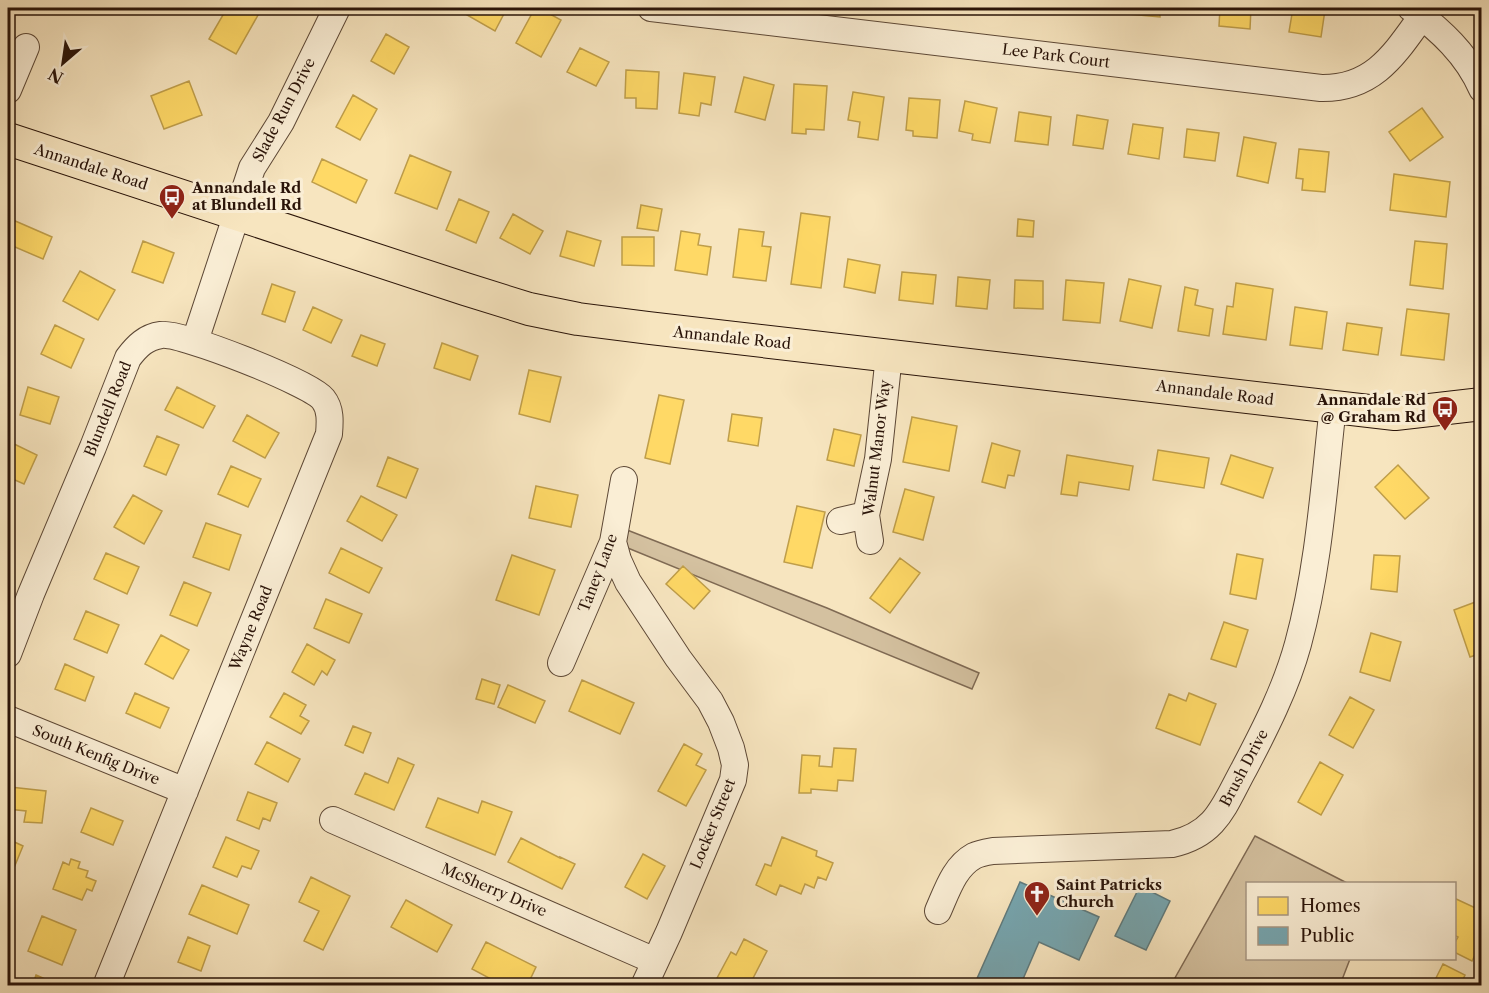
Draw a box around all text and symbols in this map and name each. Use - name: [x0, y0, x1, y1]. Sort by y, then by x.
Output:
- north arrow: [33, 33, 93, 93]
- street label: Lee Park Court: [1001, 39, 1112, 72]
- street label: Slade Run Drive: [248, 54, 319, 165]
- text: N: [45, 64, 67, 88]
- street label: Annandale Road: [31, 139, 150, 194]
- place label: Annandale Rd at Blundell Rd: [191, 178, 302, 214]
- bus stop icon: Annandale Rd at Blundell Rd: [157, 182, 187, 220]
- street label: Annandale Road: [671, 322, 792, 353]
- street label: Blundell Road: [80, 358, 135, 459]
- street label: Annandale Road: [1154, 376, 1275, 409]
- street label: Walnut Manor Way: [859, 378, 894, 518]
- place label: Annandale Rd @ Graham Rd: [1316, 390, 1426, 426]
- bus stop icon: Annandale Rd @ Graham Rd: [1430, 394, 1460, 432]
- street label: Taney Lane: [574, 531, 621, 615]
- street label: Wayne Road: [225, 583, 276, 674]
- street label: South Kenfig Drive: [30, 720, 163, 789]
- street label: Brush Drive: [1215, 726, 1272, 810]
- street label: Locker Street: [686, 775, 740, 872]
- street label: McSherry Drive: [438, 859, 550, 920]
- place label: Saint Patricks Church: [1056, 875, 1162, 911]
- church icon: Saint Patricks Church: [1022, 879, 1052, 917]
- legend: [1246, 882, 1456, 960]
- text: Homes: [1300, 895, 1361, 917]
- text: Public: [1300, 925, 1354, 947]

